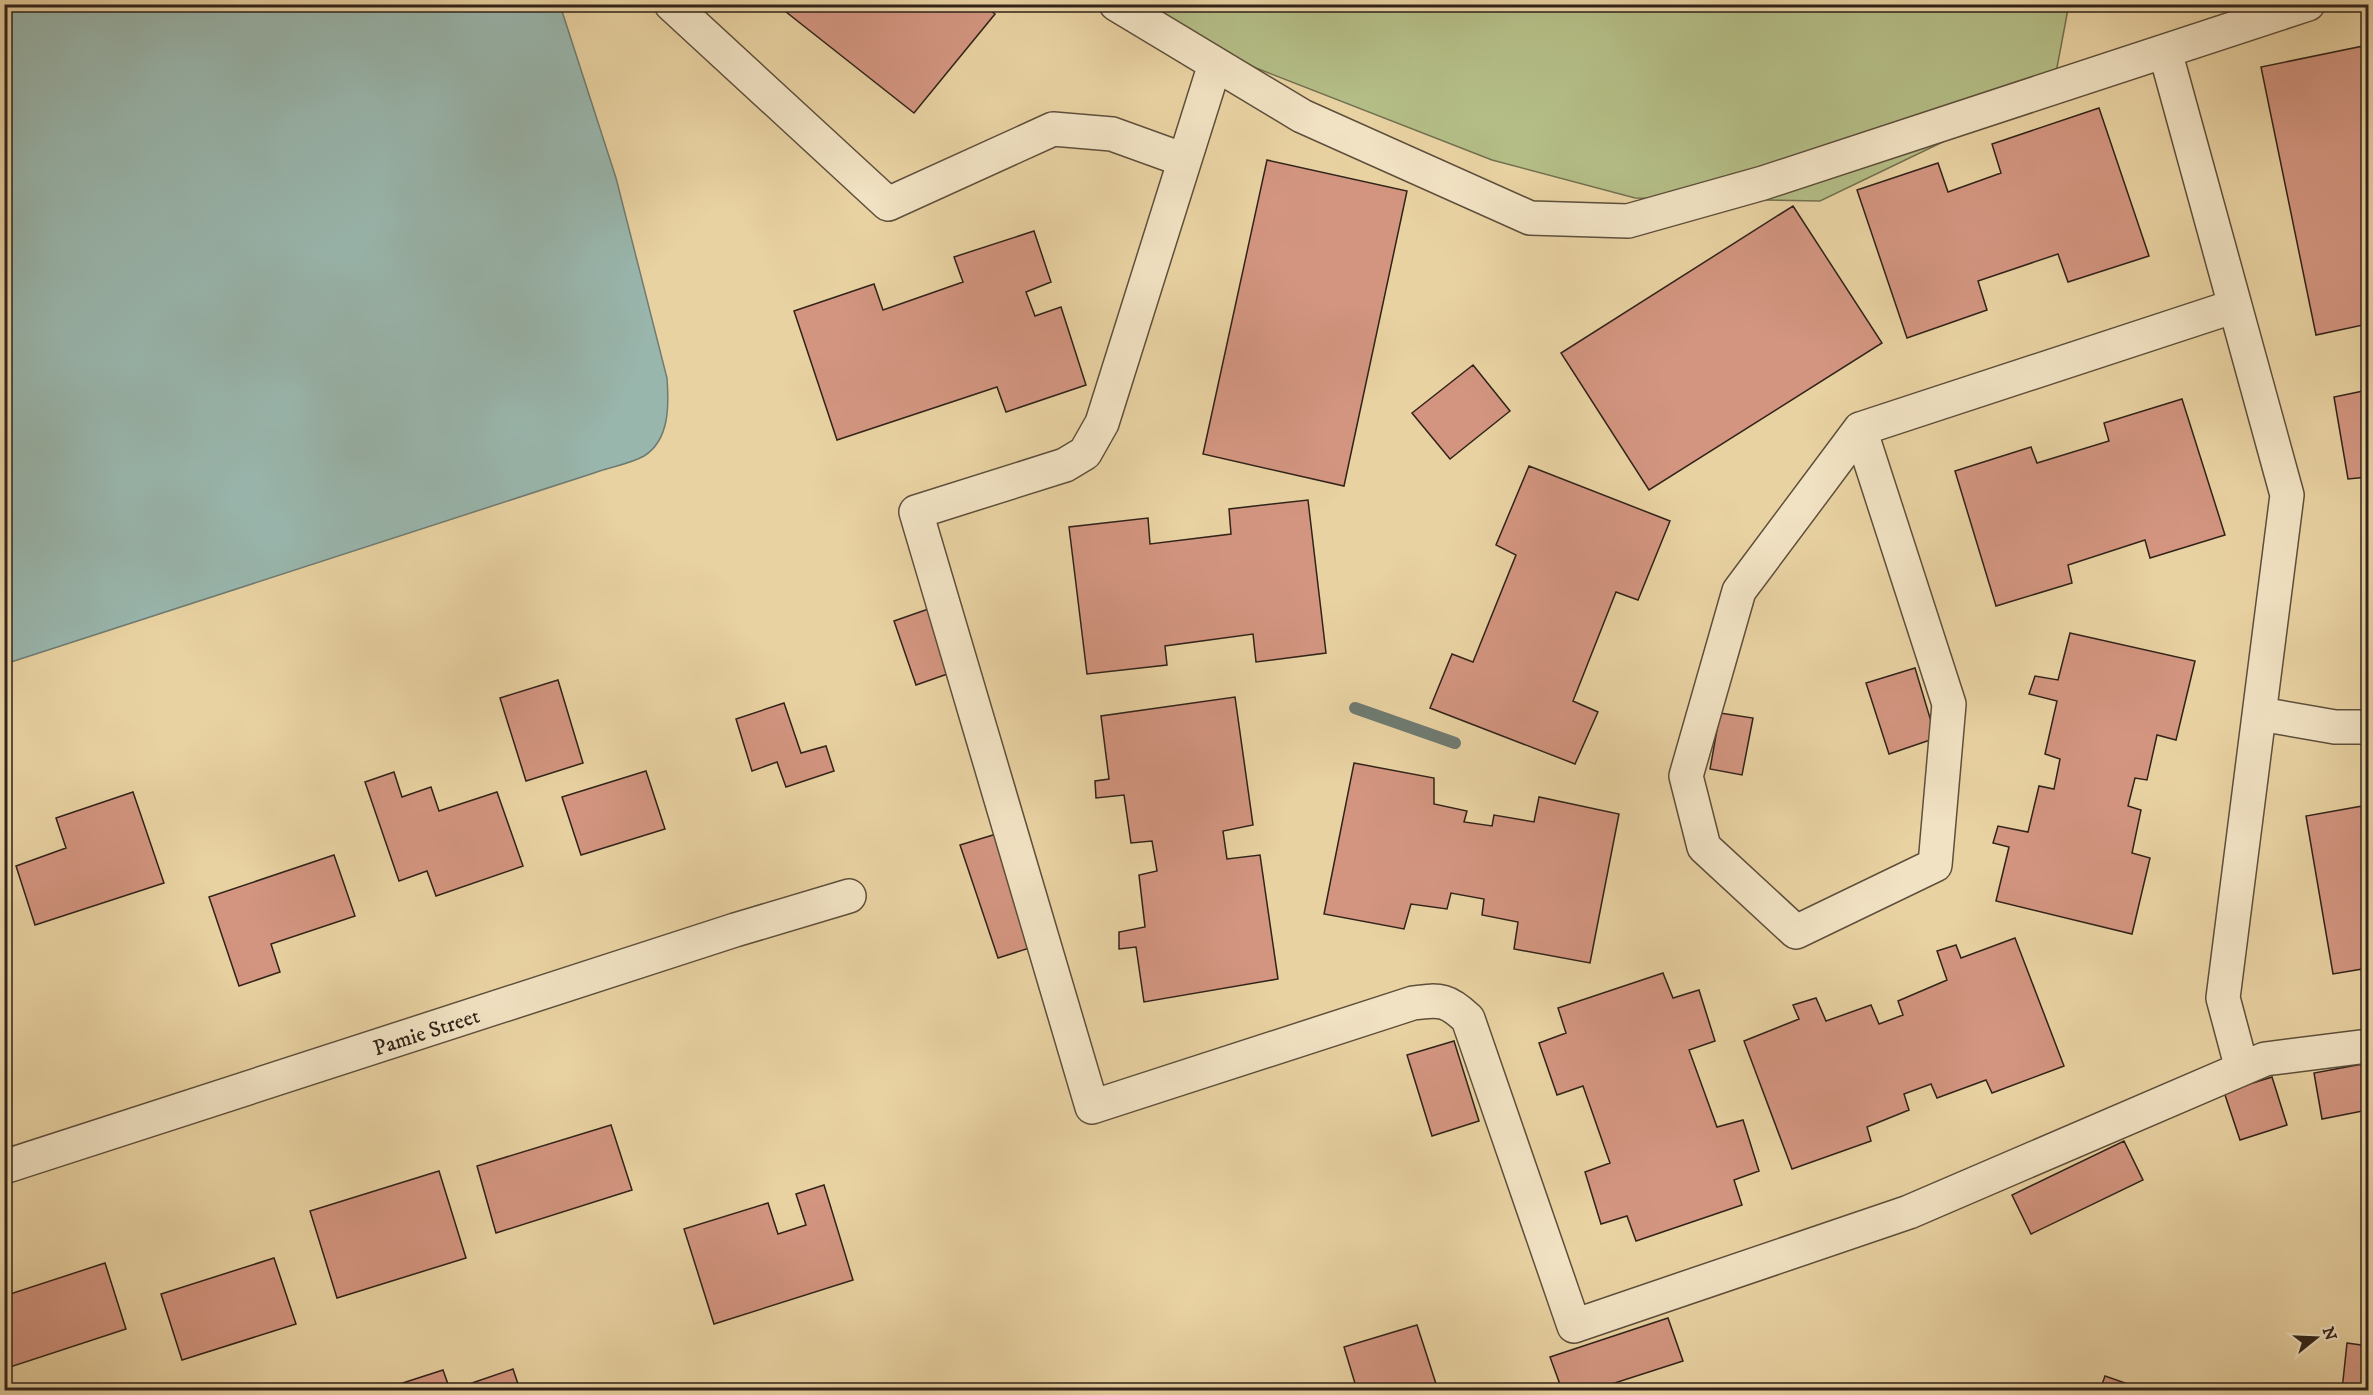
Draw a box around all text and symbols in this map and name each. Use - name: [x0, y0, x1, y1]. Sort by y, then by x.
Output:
- street label: Pamie Street: [370, 1003, 483, 1062]
- north arrow: [2286, 1308, 2346, 1368]
- text: N: [2318, 1324, 2341, 1343]

